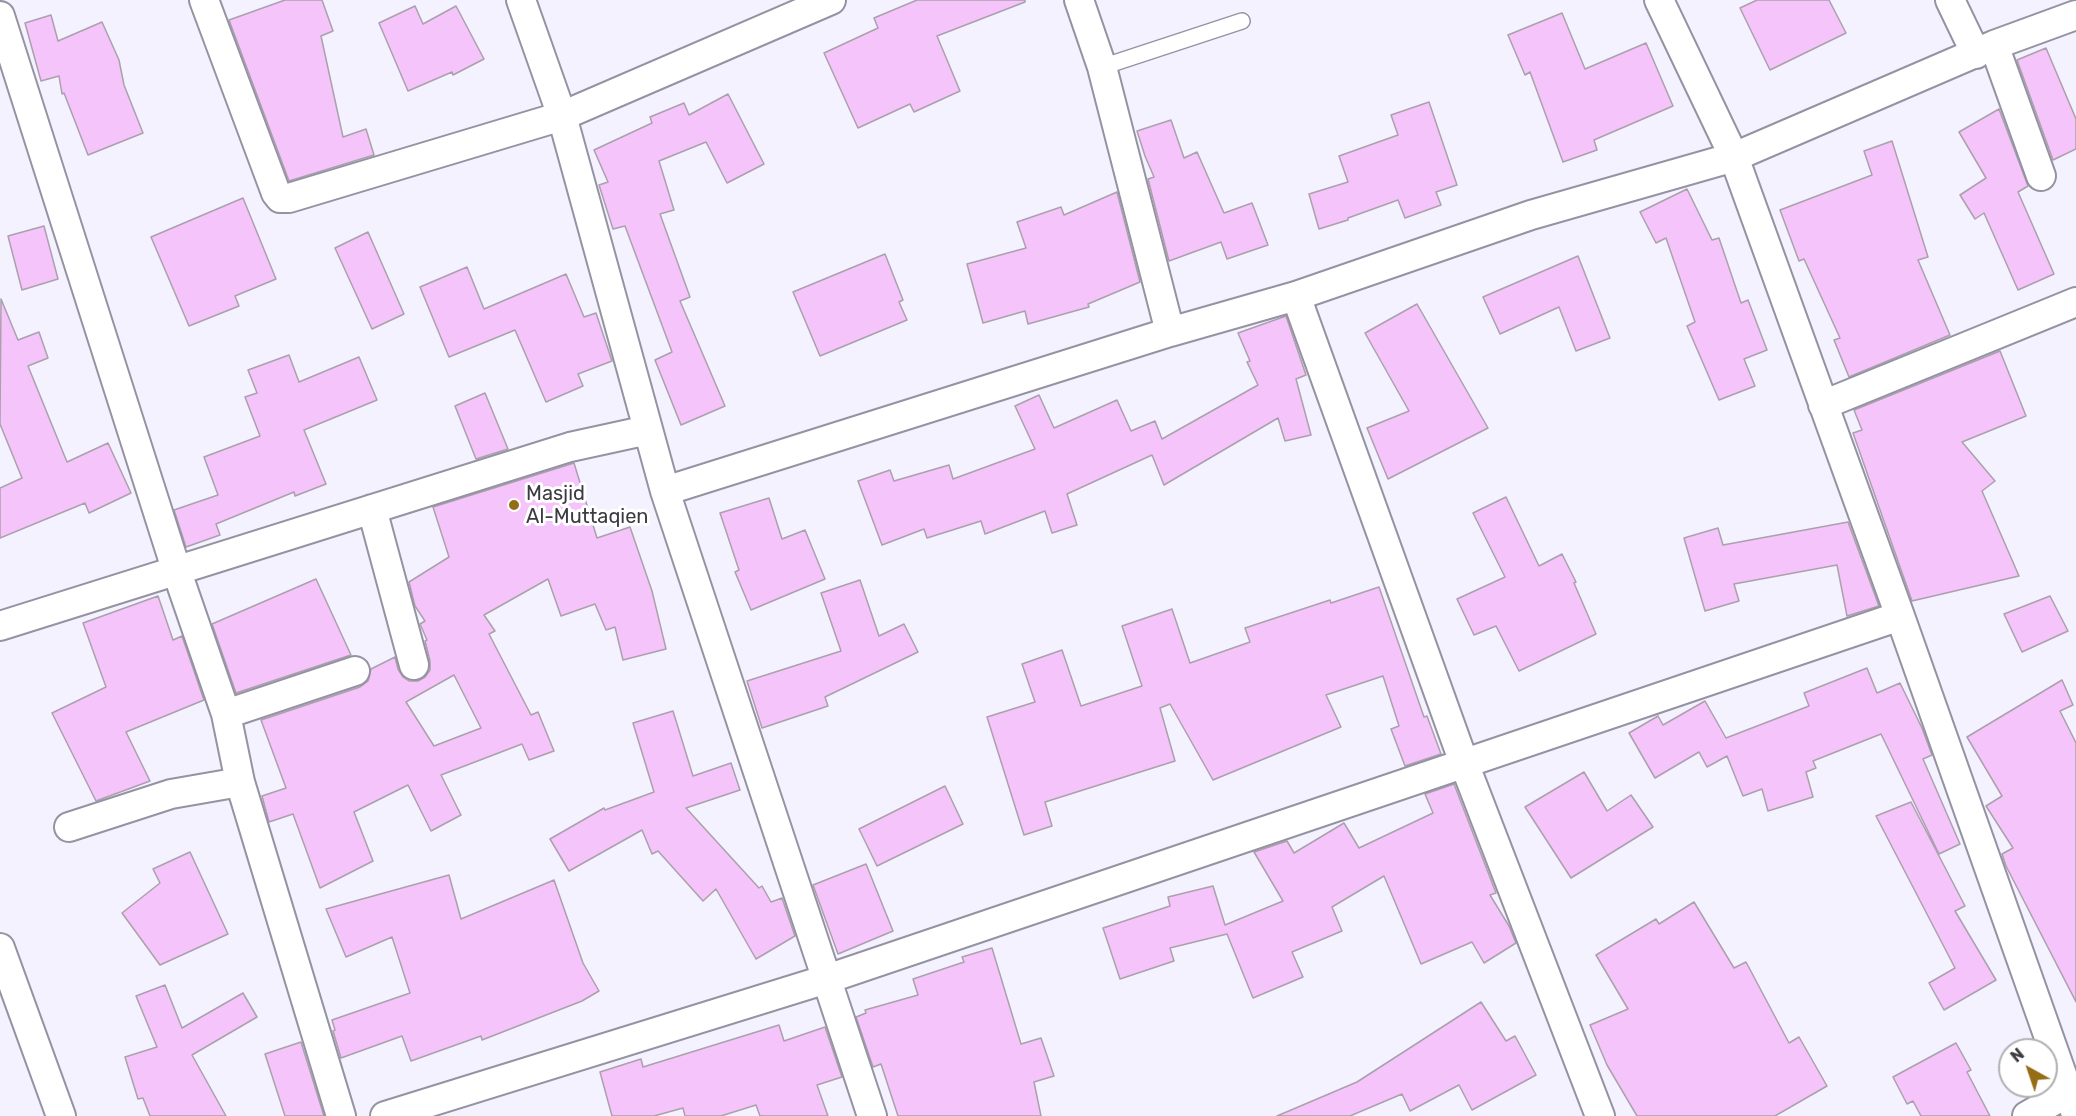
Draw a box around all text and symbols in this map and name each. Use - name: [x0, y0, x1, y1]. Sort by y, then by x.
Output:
- place label: Masjid Al-Muttaqien: [526, 482, 648, 529]
- marker: Masjid Al-Muttaqien: [507, 498, 521, 512]
- north arrow: [1998, 1038, 2058, 1098]
- text: N: [2007, 1044, 2028, 1066]

